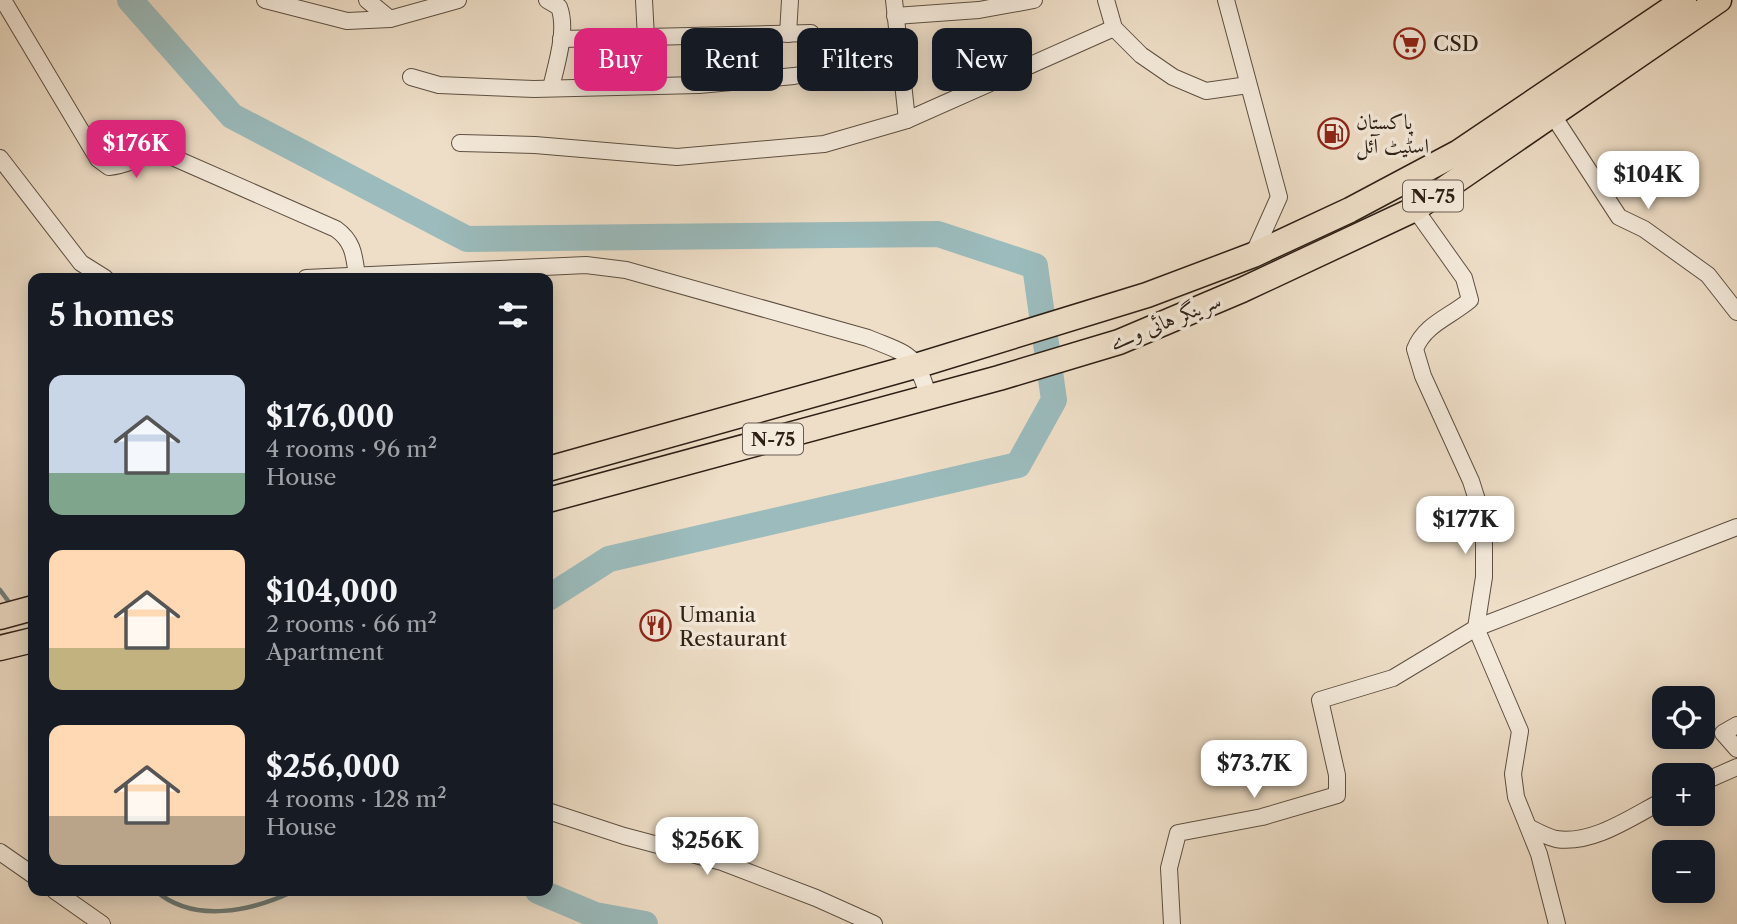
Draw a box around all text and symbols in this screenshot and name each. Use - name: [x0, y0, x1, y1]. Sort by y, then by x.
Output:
- supermarket icon: CSD: [1393, 26, 1427, 60]
- chip: Buy: [574, 28, 667, 91]
- chip: Rent: [681, 28, 783, 91]
- chip: Filters: [797, 28, 918, 91]
- chip: New: [932, 28, 1032, 91]
- place label: CSD: [1433, 31, 1479, 56]
- place label: پاکستان اسٹیٹ آئل: [1356, 109, 1429, 161]
- fuel station icon: پاکستان اسٹیٹ آئل: [1316, 116, 1350, 150]
- pin: $176K: [87, 120, 185, 180]
- text: $176K: [103, 129, 169, 157]
- pin: $104K: [1599, 152, 1697, 211]
- text: $104K: [1613, 160, 1683, 188]
- road number: N-75: [1403, 180, 1463, 212]
- street label: سرینگر ہائی وے: [1106, 287, 1225, 357]
- icon: filters: [494, 296, 532, 334]
- text: 5 homes: [49, 297, 174, 334]
- text: $176,000: [266, 398, 394, 435]
- icon: home: [105, 403, 189, 487]
- road number: N-75: [743, 424, 803, 454]
- text: 4 rooms · 96 m²: [266, 435, 437, 463]
- text: House: [266, 463, 336, 491]
- pin: $177K: [1416, 496, 1514, 556]
- text: $177K: [1432, 505, 1498, 533]
- text: $104,000: [266, 573, 398, 610]
- icon: home: [105, 578, 189, 662]
- place label: Umania Restaurant: [679, 602, 787, 651]
- restaurant icon: Umania Restaurant: [639, 609, 673, 643]
- text: 2 rooms · 66 m²: [266, 610, 437, 638]
- text: Apartment: [266, 638, 384, 666]
- map controls: [1652, 686, 1715, 903]
- button: locate: [1652, 686, 1715, 749]
- pin: $73.7K: [1197, 740, 1311, 800]
- text: $256,000: [266, 748, 400, 785]
- text: $73.7K: [1217, 749, 1291, 777]
- icon: home: [105, 753, 189, 837]
- button: +: [1652, 763, 1715, 826]
- text: 4 rooms · 128 m²: [266, 785, 447, 813]
- text: House: [266, 813, 336, 841]
- pin: $256K: [658, 818, 756, 877]
- text: $256K: [671, 826, 743, 854]
- button: −: [1652, 840, 1715, 903]

